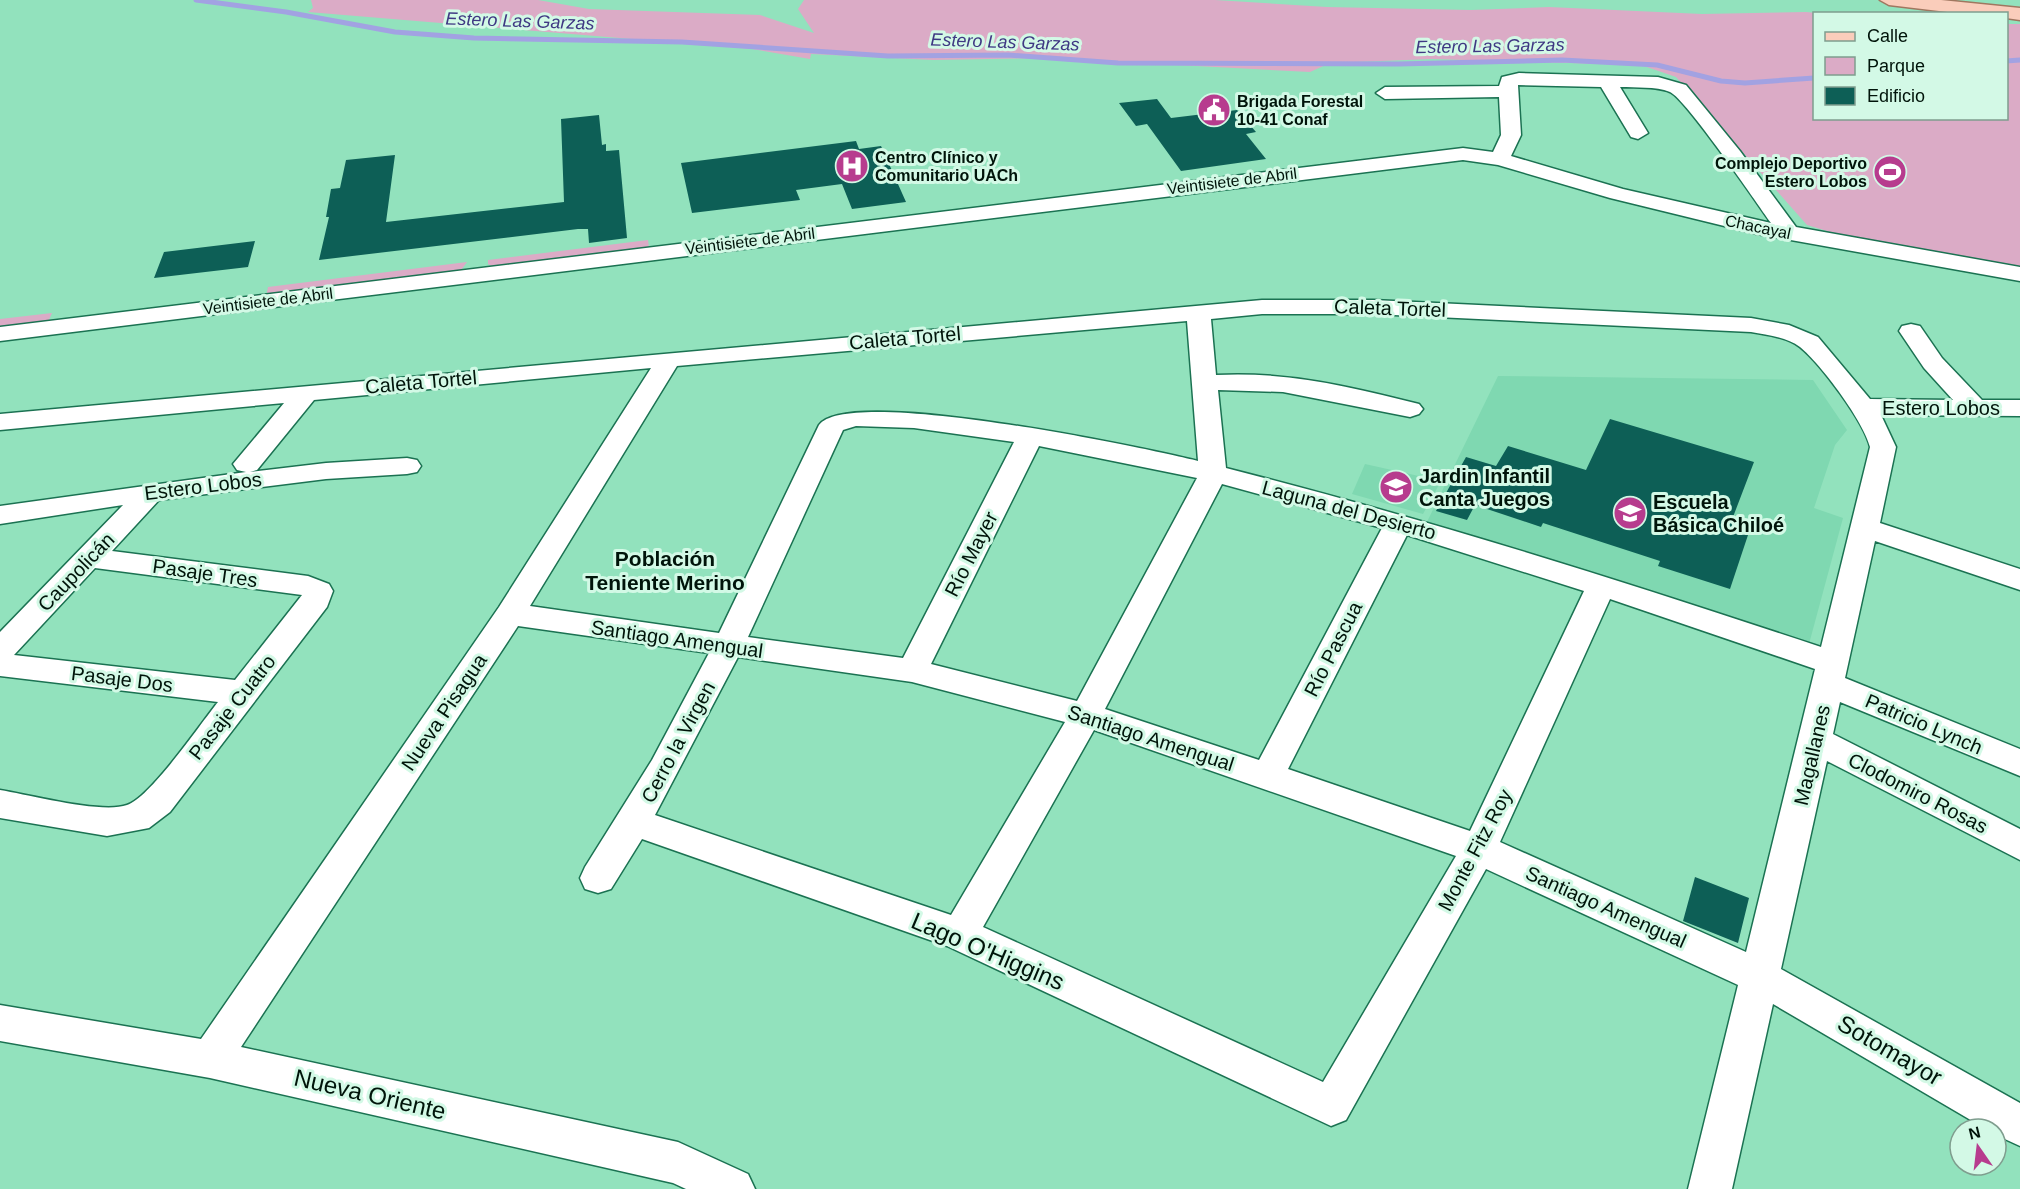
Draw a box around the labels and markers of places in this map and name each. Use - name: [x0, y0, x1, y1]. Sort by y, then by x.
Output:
- public building icon: Brigada Forestal 10-41 Conaf: [1196, 92, 1232, 128]
- place label: Brigada Forestal 10-41 Conaf: [1237, 93, 1363, 128]
- hospital icon: Centro Clínico y Comunitario UACh: [834, 148, 870, 184]
- place label: Centro Clínico y Comunitario UACh: [875, 149, 1018, 184]
- sports icon: Complejo Deportivo Estero Lobos: [1872, 154, 1908, 190]
- place label: Complejo Deportivo Estero Lobos: [1715, 155, 1867, 190]
- place label: Jardin Infantil Canta Juegos: [1419, 465, 1550, 510]
- school or university icon: Jardin Infantil Canta Juegos: [1378, 469, 1414, 505]
- place label: Escuela Básica Chiloé: [1653, 491, 1784, 536]
- school or university icon: Escuela Básica Chiloé: [1612, 495, 1648, 531]

